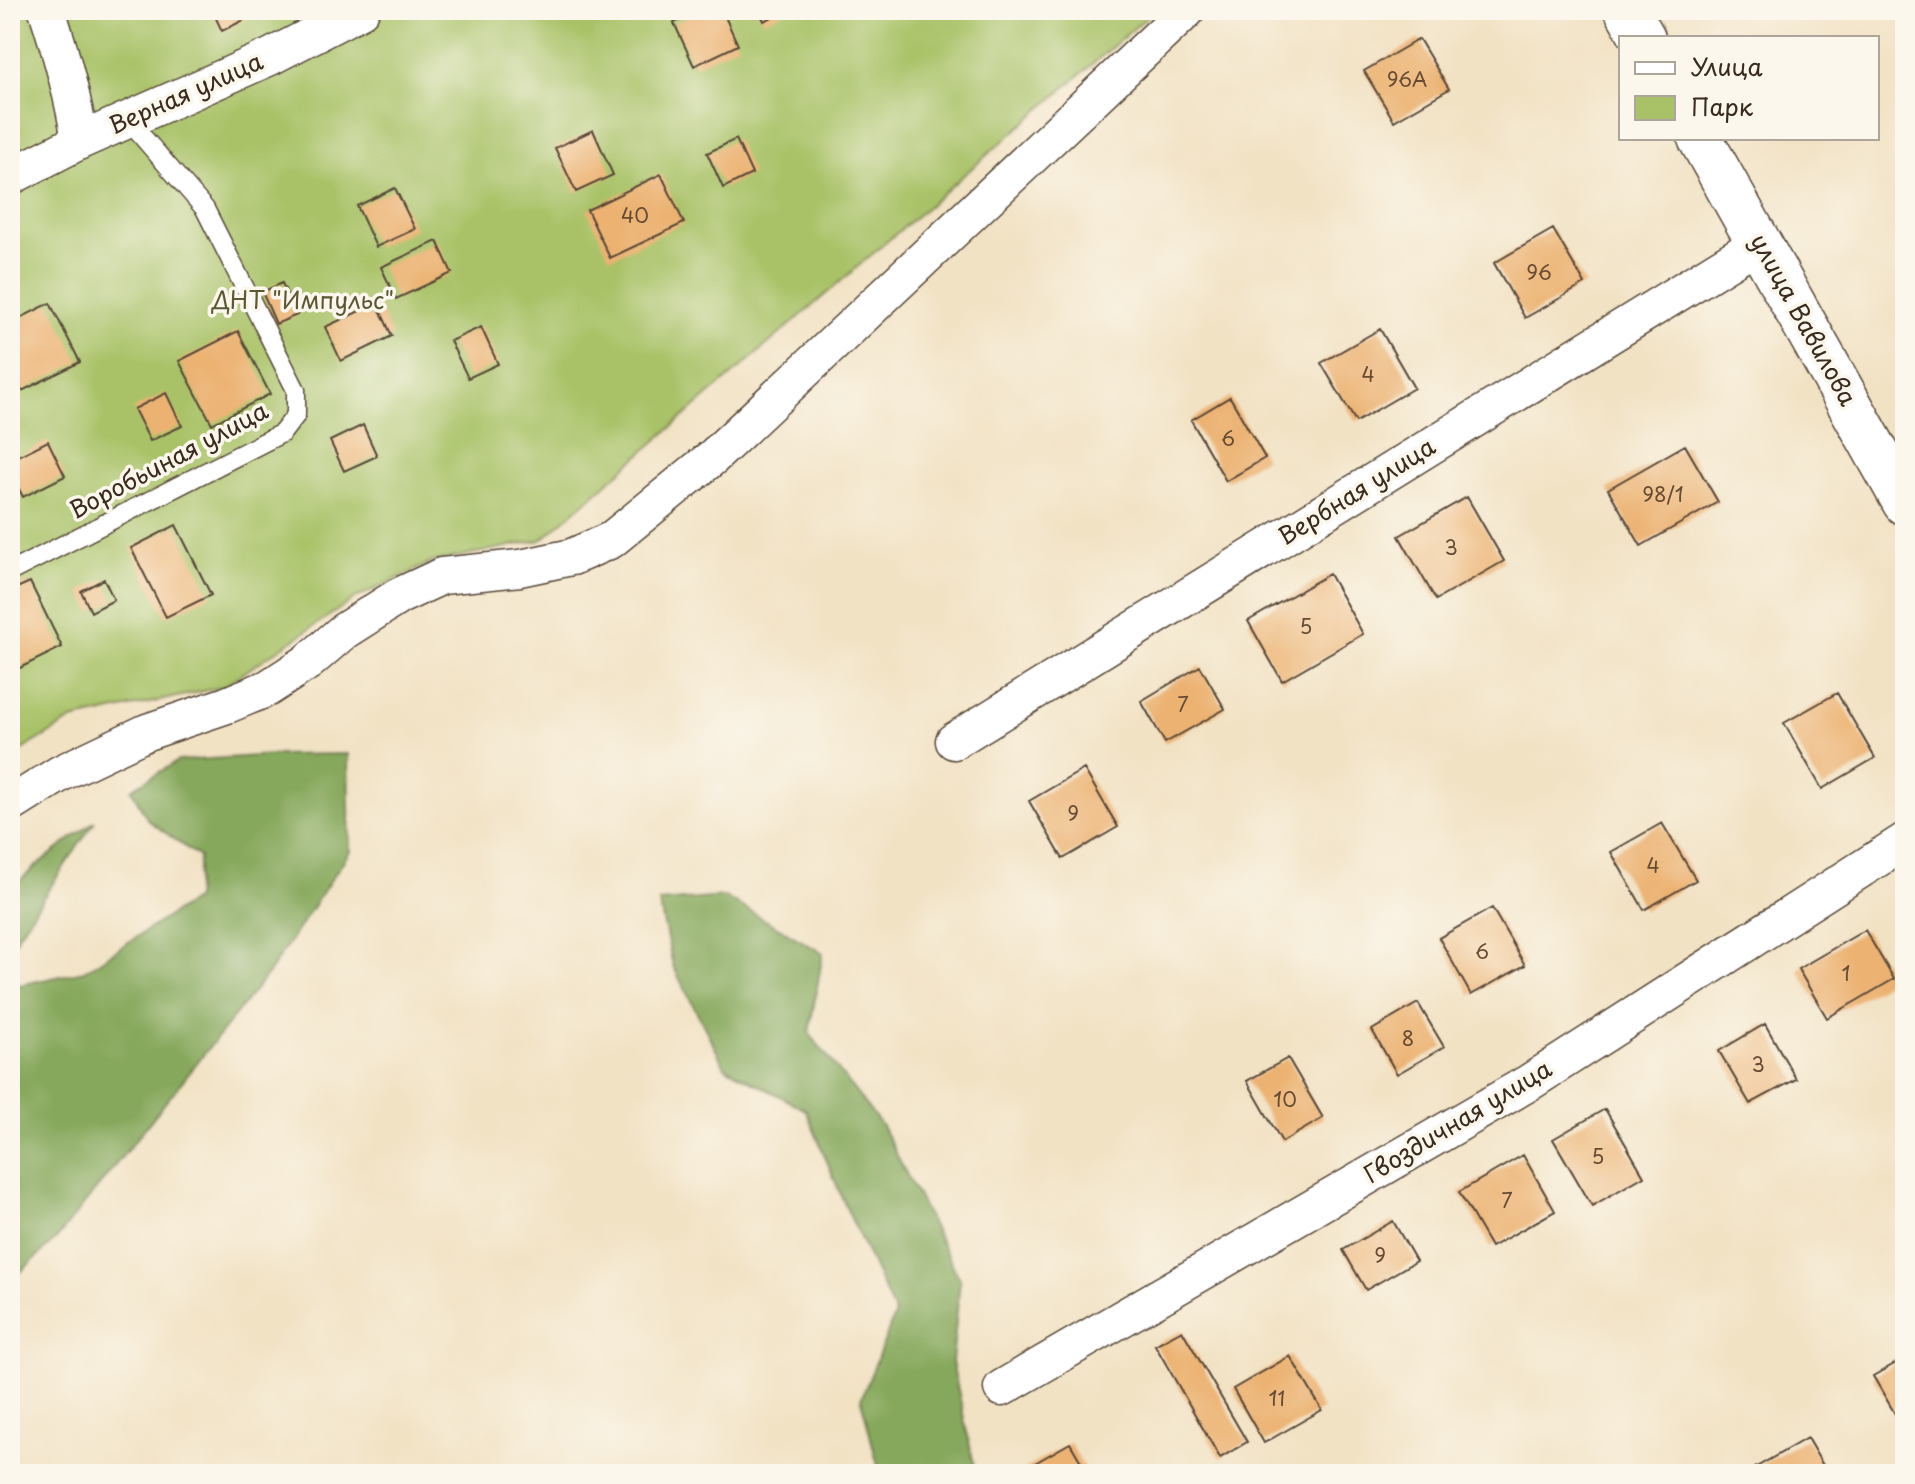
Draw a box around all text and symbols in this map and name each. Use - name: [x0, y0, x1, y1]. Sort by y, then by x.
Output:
- legend: [1619, 36, 1879, 140]
- street label: Верная улица: [102, 42, 268, 142]
- text: Улица: [1691, 48, 1763, 84]
- house number: 96А: [1387, 64, 1427, 94]
- text: Парк: [1691, 88, 1754, 124]
- house number: 40: [621, 200, 649, 230]
- street label: улица Вавилова: [1742, 226, 1867, 412]
- house number: 96: [1526, 257, 1552, 287]
- park label: ДНТ "Импульс": [211, 281, 394, 317]
- house number: 4: [1361, 359, 1375, 389]
- street label: Воробьиная улица: [62, 392, 274, 527]
- house number: 6: [1221, 423, 1235, 453]
- street label: Вербная улица: [1270, 427, 1442, 553]
- house number: 98/1: [1642, 479, 1684, 509]
- house number: 3: [1444, 532, 1458, 562]
- house number: 5: [1300, 611, 1312, 641]
- house number: 7: [1177, 689, 1189, 719]
- house number: 9: [1067, 798, 1079, 828]
- house number: 4: [1646, 850, 1660, 880]
- house number: 6: [1475, 936, 1489, 966]
- house number: 1: [1842, 958, 1850, 988]
- house number: 8: [1402, 1023, 1414, 1053]
- house number: 3: [1751, 1049, 1765, 1079]
- street label: Гвоздичная улица: [1356, 1050, 1558, 1191]
- house number: 10: [1273, 1084, 1297, 1114]
- house number: 5: [1592, 1141, 1604, 1171]
- house number: 7: [1501, 1185, 1513, 1215]
- house number: 9: [1374, 1240, 1386, 1270]
- house number: 11: [1269, 1383, 1285, 1413]

